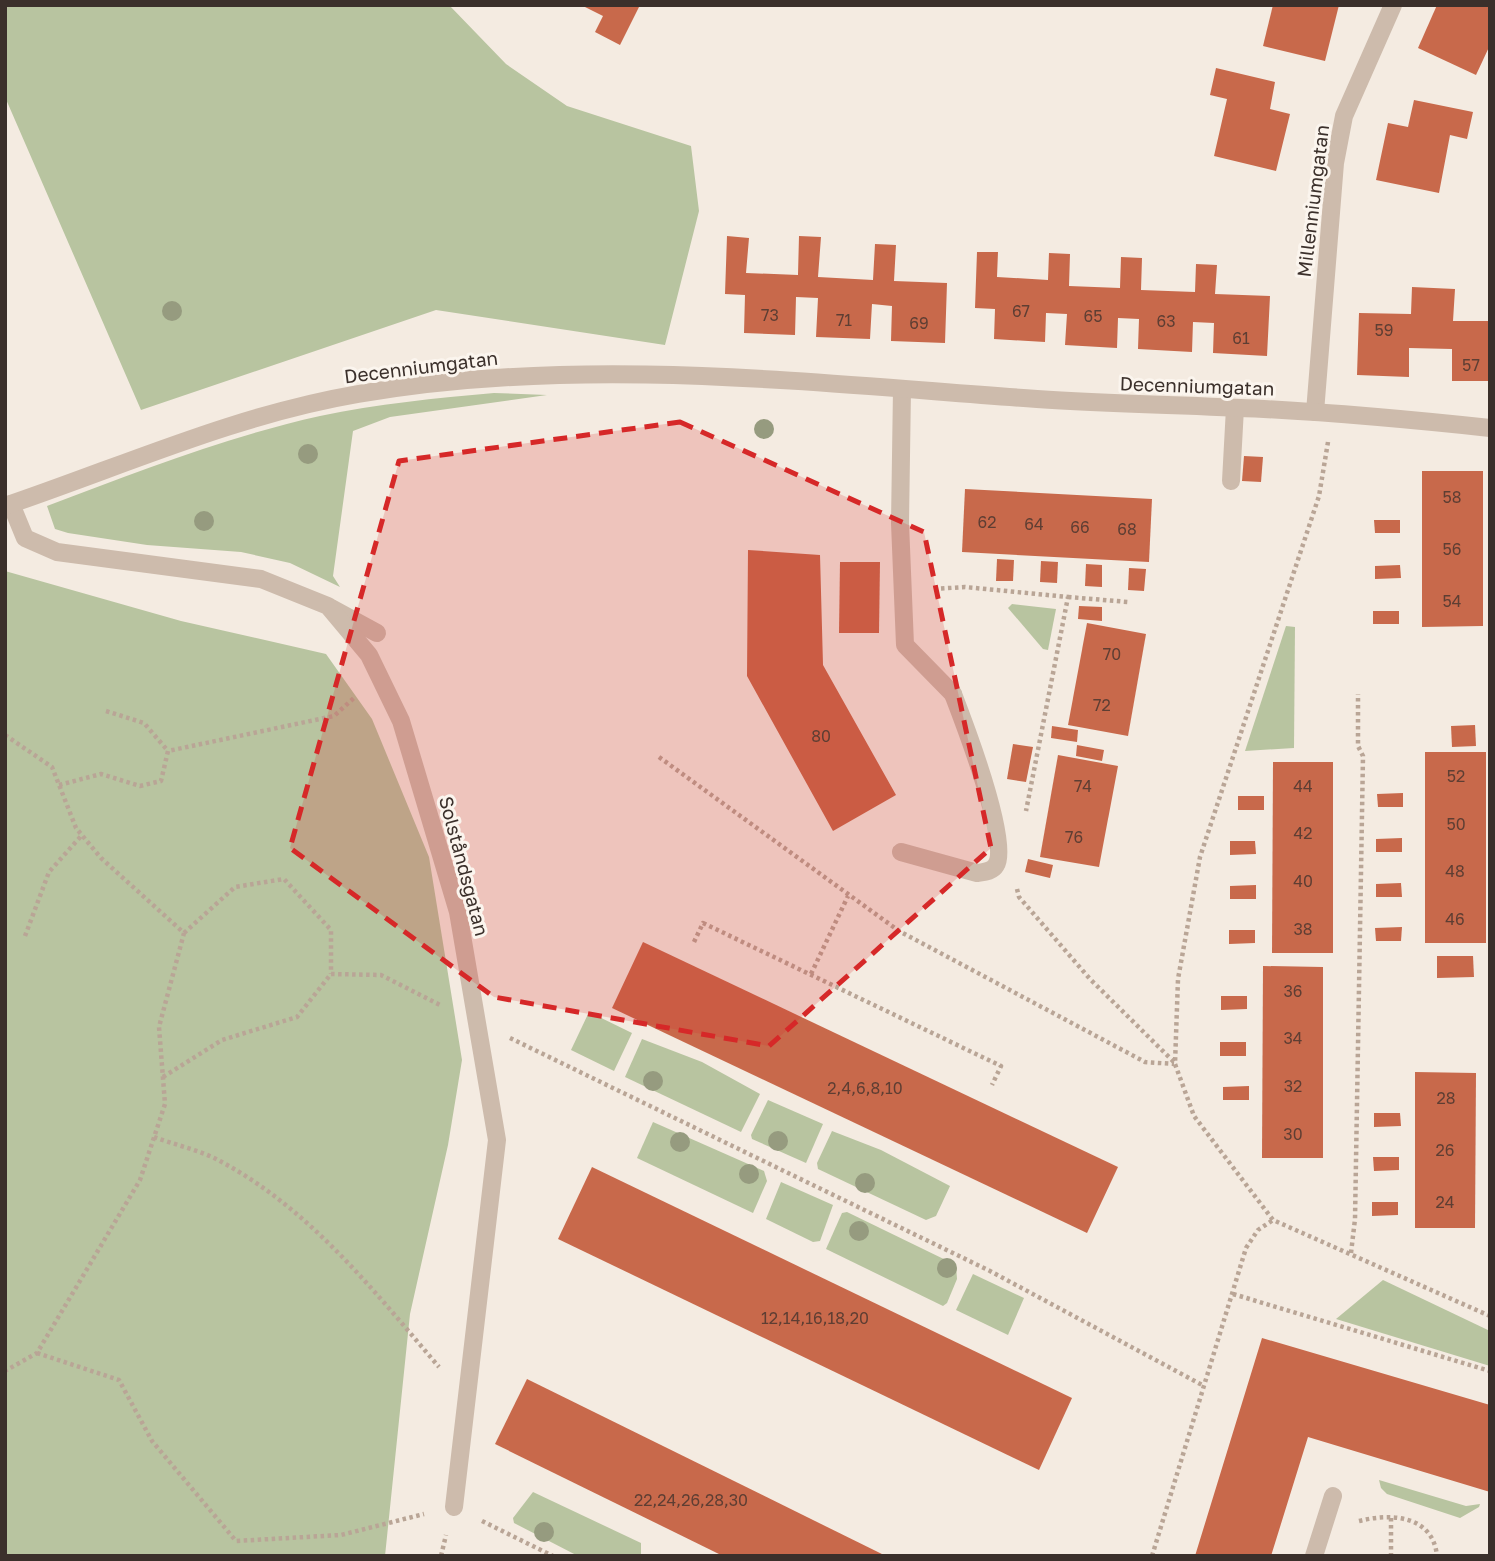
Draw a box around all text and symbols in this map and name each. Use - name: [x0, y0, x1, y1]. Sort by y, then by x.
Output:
- street label: Millenniumgatan: [1292, 123, 1333, 278]
- house number: 67: [1012, 301, 1030, 321]
- house number: 73: [761, 305, 779, 325]
- house number: 65: [1084, 306, 1102, 326]
- house number: 71: [836, 310, 852, 330]
- house number: 63: [1156, 311, 1176, 331]
- house number: 69: [909, 313, 929, 333]
- house number: 59: [1375, 320, 1393, 340]
- house number: 61: [1232, 328, 1250, 348]
- street label: Decenniumgatan: [343, 346, 499, 387]
- house number: 57: [1462, 355, 1480, 375]
- street label: Decenniumgatan: [1119, 371, 1275, 400]
- house number: 58: [1442, 487, 1462, 507]
- house number: 62: [978, 512, 996, 532]
- house number: 64: [1024, 514, 1044, 534]
- house number: 66: [1070, 517, 1090, 537]
- house number: 68: [1117, 519, 1137, 539]
- house number: 56: [1443, 539, 1461, 559]
- house number: 54: [1442, 591, 1462, 611]
- house number: 70: [1103, 644, 1121, 664]
- house number: 72: [1093, 695, 1111, 715]
- house number: 80: [811, 726, 831, 746]
- house number: 52: [1447, 766, 1465, 786]
- house number: 74: [1074, 776, 1092, 796]
- house number: 44: [1293, 776, 1313, 796]
- street label: Solståndsgatan: [435, 793, 494, 938]
- house number: 50: [1446, 814, 1466, 834]
- house number: 42: [1293, 823, 1313, 843]
- house number: 76: [1065, 827, 1083, 847]
- house number: 48: [1445, 861, 1465, 881]
- house number: 40: [1293, 871, 1313, 891]
- house number: 46: [1445, 909, 1465, 929]
- house number: 38: [1293, 919, 1313, 939]
- house number: 36: [1283, 981, 1303, 1001]
- house number: 34: [1283, 1028, 1303, 1048]
- house number: 32: [1284, 1076, 1302, 1096]
- house number: 2,4,6,8,10: [827, 1078, 903, 1098]
- house number: 28: [1436, 1088, 1456, 1108]
- house number: 30: [1283, 1124, 1303, 1144]
- house number: 26: [1436, 1140, 1454, 1160]
- house number: 24: [1435, 1192, 1455, 1212]
- house number: 12,14,16,18,20: [761, 1308, 869, 1328]
- house number: 22,24,26,28,30: [634, 1490, 748, 1510]

